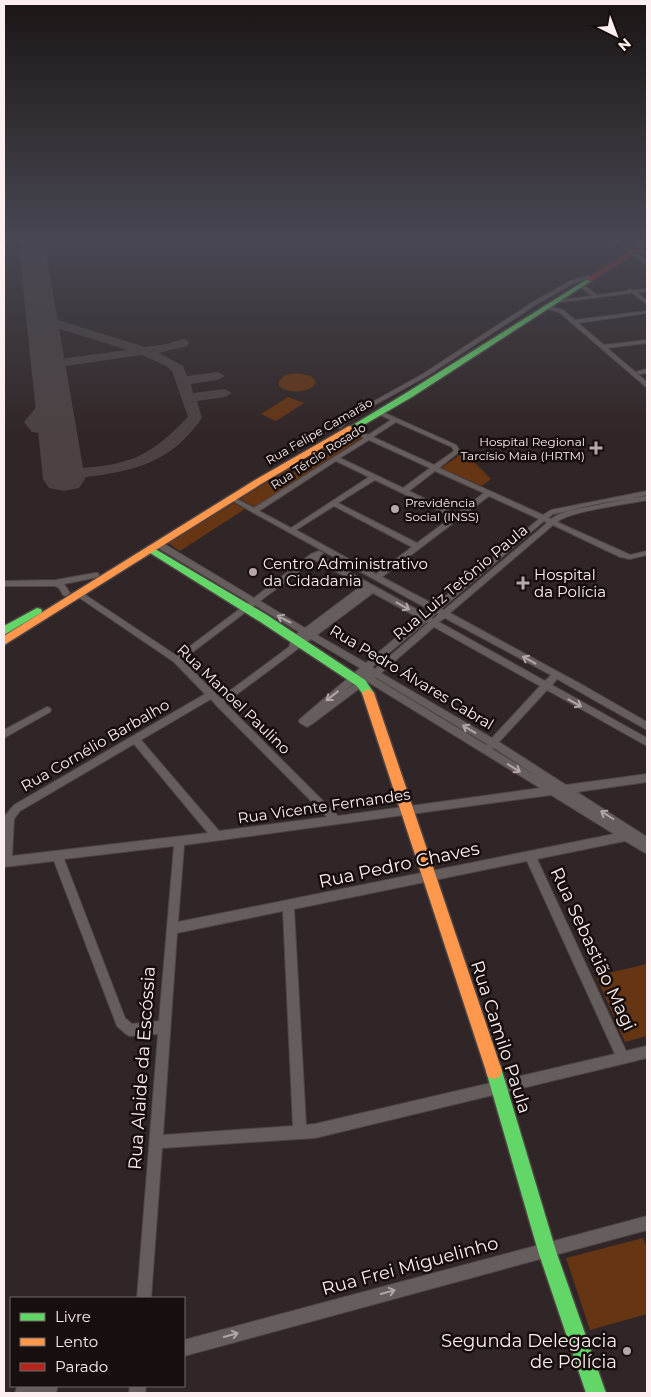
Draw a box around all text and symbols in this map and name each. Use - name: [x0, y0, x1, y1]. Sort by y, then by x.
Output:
- north arrow: [591, 10, 641, 60]
- text: N: [614, 34, 635, 55]
- street label: Rua Felipe Camarão: [263, 394, 375, 468]
- street label: Rua Tércio Rosado: [268, 420, 368, 492]
- place label: Hospital Regional Tarcísio Maia (HRTM): [461, 434, 585, 463]
- marker: Hospital Regional Tarcísio Maia (HRTM): [589, 441, 603, 455]
- place label: Previdência Social (INSS): [405, 495, 479, 524]
- marker: Previdência Social (INSS): [389, 503, 401, 515]
- street label: Rua Luiz Tetônio Paula: [389, 520, 531, 644]
- place label: Centro Administrativo da Cidadania: [263, 554, 428, 590]
- place label: Hospital da Polícia: [534, 565, 606, 601]
- marker: Centro Administrativo da Cidadania: [247, 566, 259, 578]
- marker: Hospital da Polícia: [516, 576, 530, 590]
- one-way arrow: [395, 601, 410, 611]
- one-way arrow: [278, 613, 292, 623]
- street label: Rua Pedro Álvares Cabral: [326, 620, 498, 734]
- street label: Rua Manoel Paulino: [173, 640, 295, 758]
- one-way arrow: [522, 654, 536, 664]
- one-way arrow: [326, 690, 339, 701]
- street label: Rua Cornélio Barbalho: [17, 695, 173, 795]
- one-way arrow: [567, 698, 581, 708]
- one-way arrow: [462, 723, 476, 733]
- one-way arrow: [506, 763, 520, 773]
- street label: Rua Vicente Fernandes: [236, 784, 412, 828]
- one-way arrow: [600, 810, 614, 820]
- street label: Rua Pedro Chaves: [317, 837, 482, 893]
- street label: Rua Sebastião Magi: [545, 864, 641, 1034]
- street label: Rua Camilo Paula: [466, 958, 536, 1116]
- street label: Rua Alaide da Escóssia: [124, 965, 160, 1171]
- street label: Rua Frei Miguelinho: [319, 1232, 501, 1300]
- one-way arrow: [379, 1287, 395, 1297]
- legend: [10, 1297, 185, 1387]
- text: Livre: [55, 1307, 91, 1326]
- one-way arrow: [222, 1330, 238, 1339]
- place label: Segunda Delegacia de Polícia: [441, 1330, 617, 1373]
- text: Lento: [55, 1332, 98, 1351]
- marker: Segunda Delegacia de Polícia: [621, 1345, 633, 1357]
- text: Parado: [55, 1357, 108, 1376]

